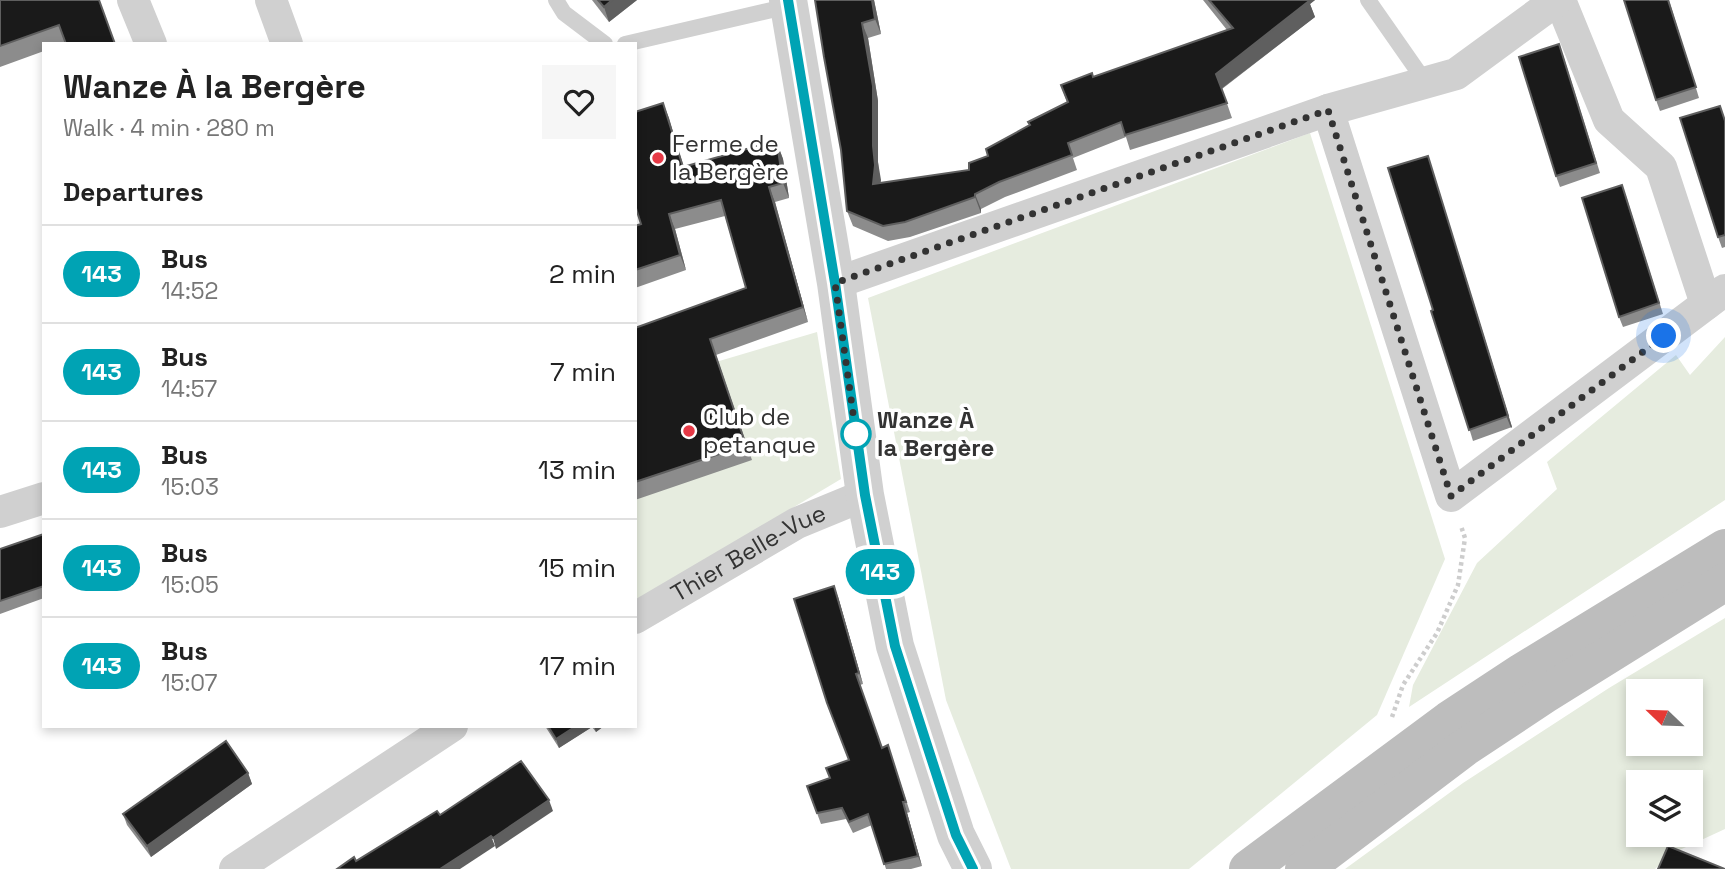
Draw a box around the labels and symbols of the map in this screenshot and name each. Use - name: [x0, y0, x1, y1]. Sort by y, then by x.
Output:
- place label: Ferme de la Bergère: [672, 128, 789, 187]
- marker: Ferme de la Bergère: [650, 150, 666, 166]
- your location: [1646, 318, 1681, 353]
- place label: Club de petanque: [703, 401, 816, 460]
- place label: Wanze À la Bergère: [877, 404, 994, 463]
- marker: Wanze À la Bergère: [841, 419, 871, 449]
- marker: Club de petanque: [681, 423, 697, 439]
- street label: Thier Belle-Vue: [665, 497, 830, 609]
- line badge: 143: [840, 549, 920, 595]
- north arrow: [1626, 679, 1703, 756]

